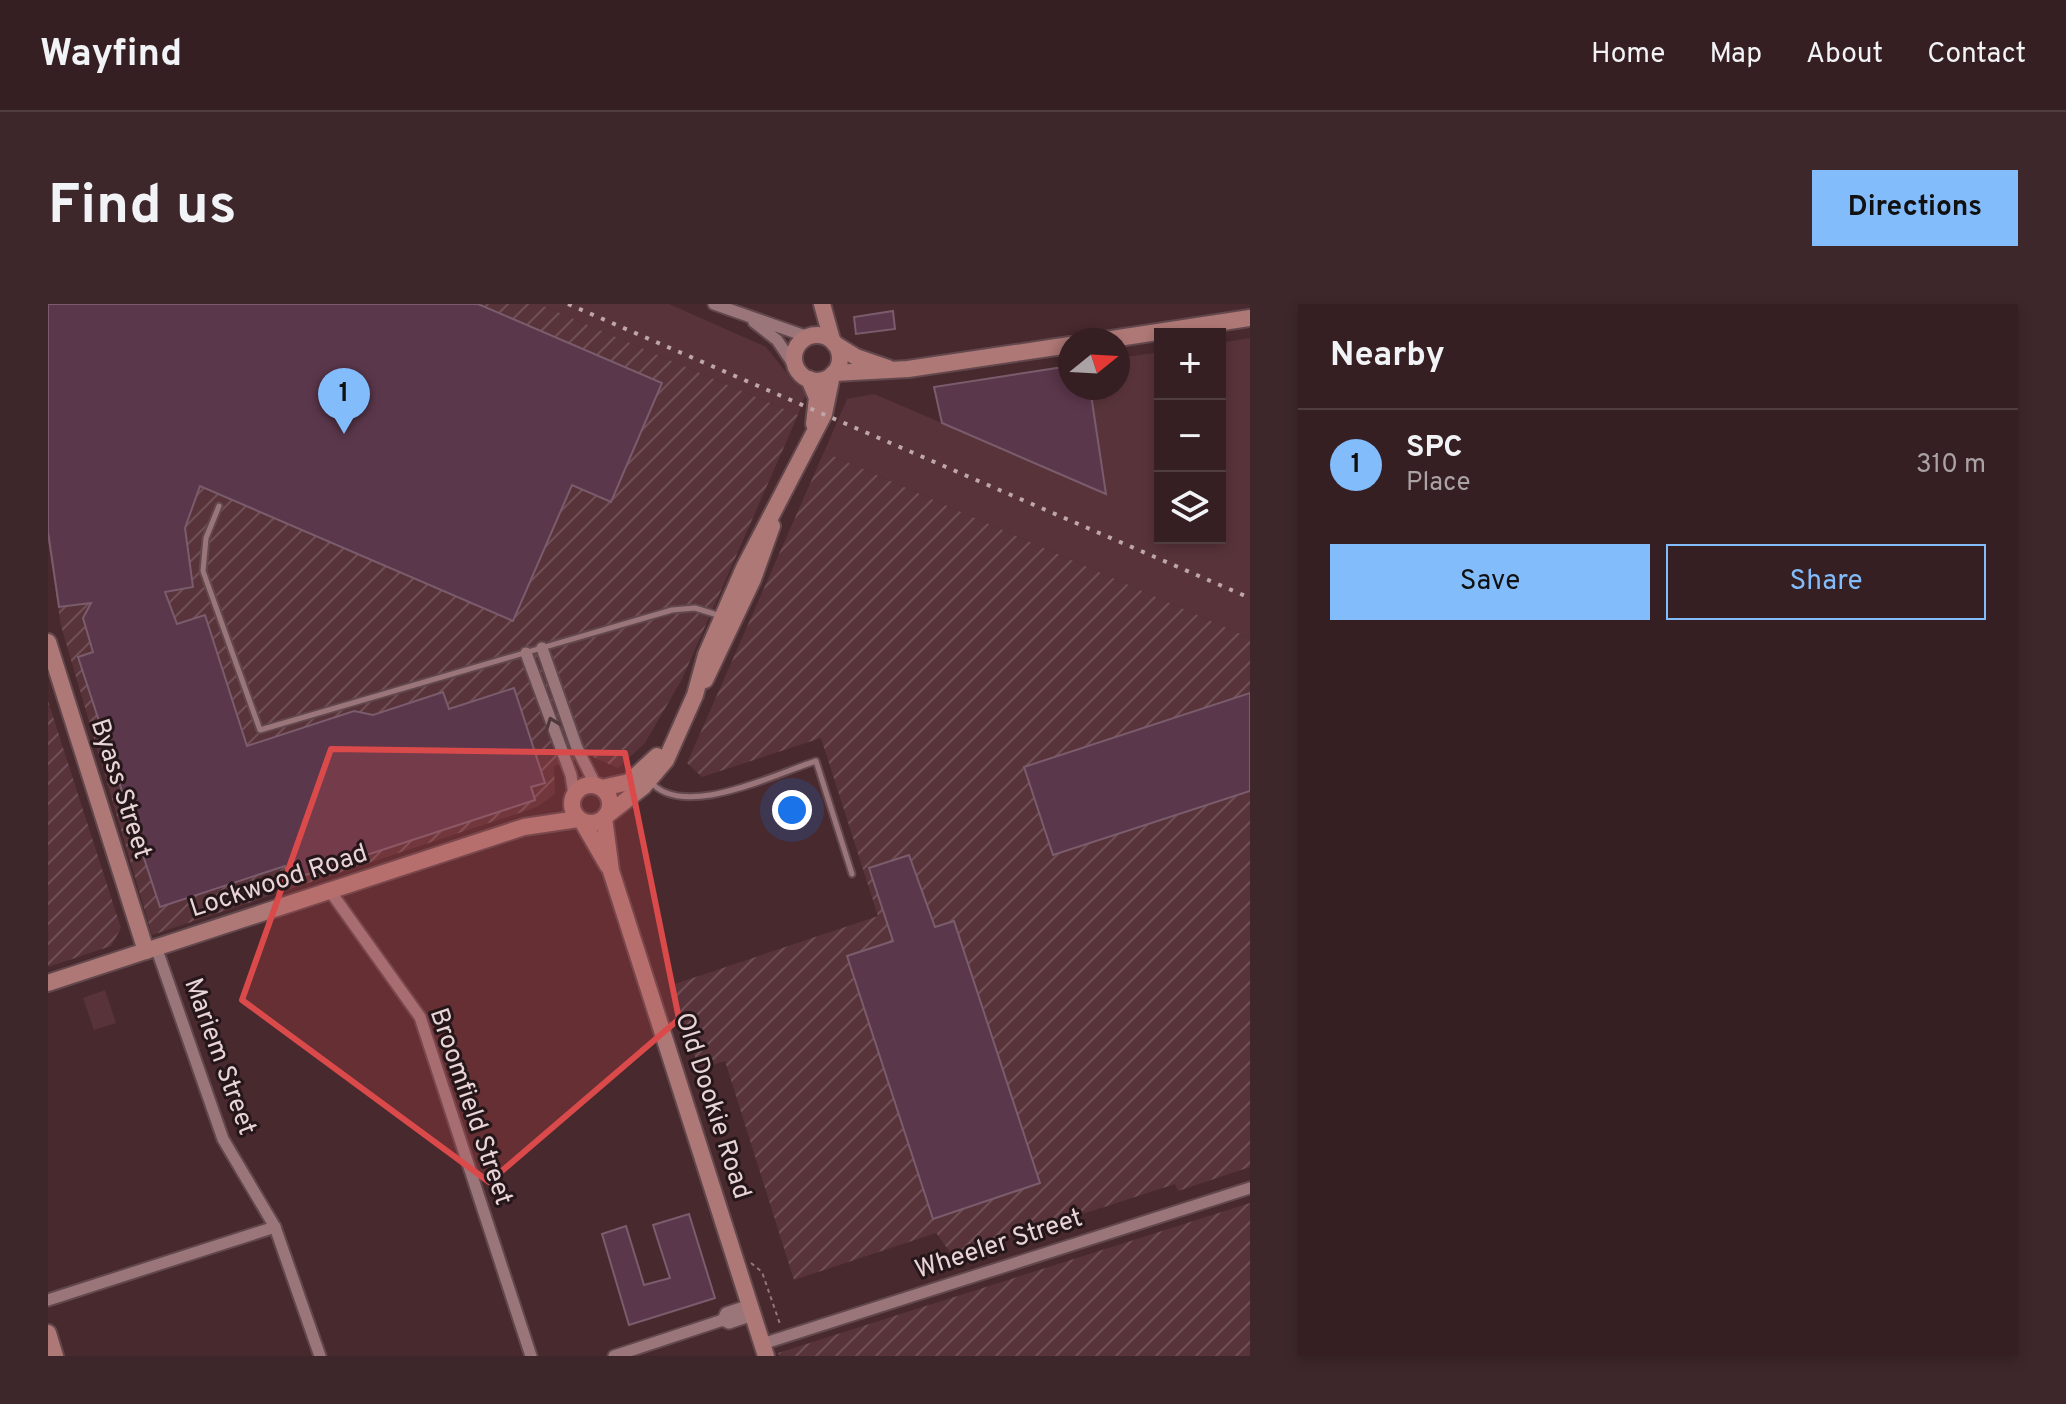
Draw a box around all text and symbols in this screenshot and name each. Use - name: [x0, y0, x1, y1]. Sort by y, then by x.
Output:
- text: Wayfind: [40, 31, 182, 80]
- text: Home: [1591, 37, 1665, 73]
- text: Map: [1709, 37, 1762, 73]
- text: About: [1806, 37, 1883, 73]
- text: Contact: [1927, 37, 2026, 73]
- button: Directions: [1812, 170, 2018, 246]
- text: Find us: [48, 173, 237, 243]
- north arrow: [1058, 328, 1130, 400]
- map controls: [1154, 328, 1226, 544]
- button: +: [1154, 328, 1226, 400]
- text: Nearby: [1330, 335, 1445, 378]
- pin: 1: [318, 368, 370, 434]
- button: −: [1154, 400, 1226, 472]
- text: SPC: [1406, 430, 1462, 467]
- text: 1: [1351, 449, 1361, 482]
- text: 310 m: [1916, 449, 1986, 482]
- text: Place: [1406, 467, 1470, 500]
- button: layers: [1154, 472, 1226, 544]
- button: Save: [1330, 544, 1650, 620]
- button: Share: [1666, 544, 1986, 620]
- street label: Byass Street: [82, 715, 158, 863]
- one-way arrow: [545, 717, 562, 731]
- your location: [772, 790, 812, 830]
- street label: Lockwood Road: [186, 838, 372, 926]
- street label: Mariem Street: [175, 974, 263, 1140]
- street label: Broomfield Street: [421, 1004, 519, 1210]
- street label: Old Dookie Road: [666, 1009, 758, 1203]
- street label: Wheeler Street: [911, 1202, 1087, 1288]

